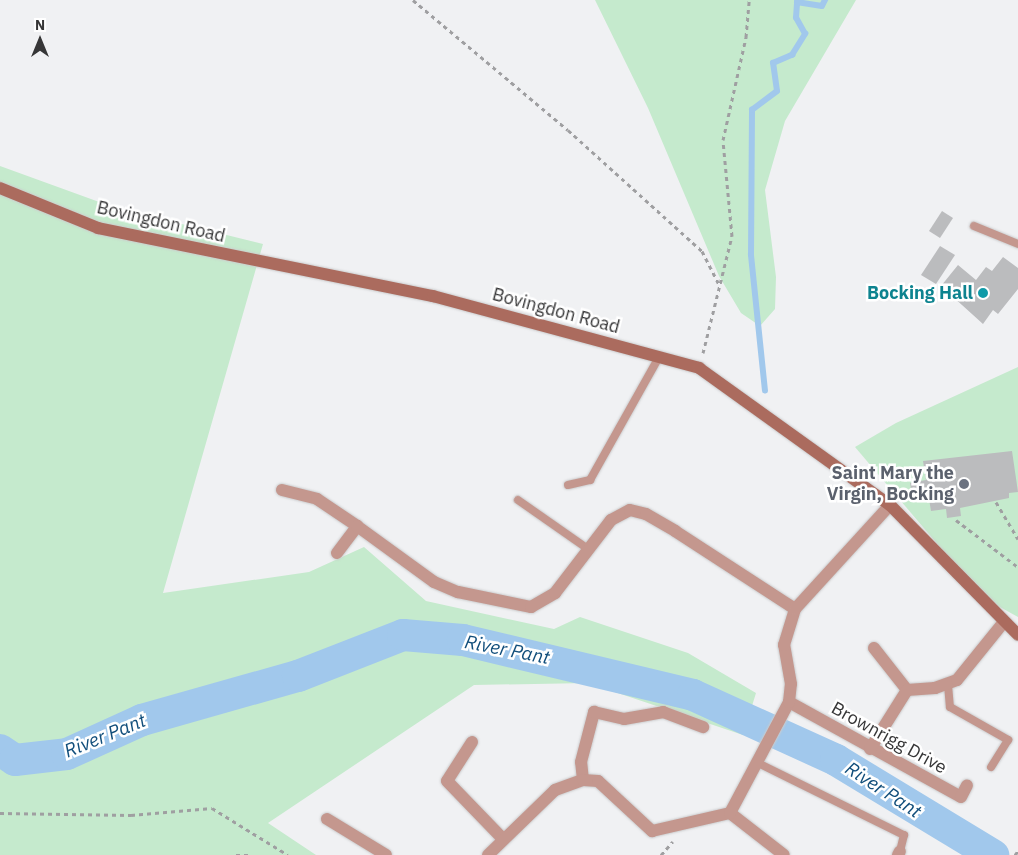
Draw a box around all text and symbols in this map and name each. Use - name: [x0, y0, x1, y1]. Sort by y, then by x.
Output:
- north arrow: [15, 15, 65, 65]
- text: N: [35, 16, 45, 34]
- street label: Bovingdon Road: [95, 197, 227, 247]
- place label: Bocking Hall: [867, 282, 973, 304]
- street label: Bovingdon Road: [490, 284, 622, 338]
- marker: Bocking Hall: [977, 287, 989, 299]
- place label: Saint Mary the Virgin, Bocking: [827, 463, 954, 506]
- marker: Saint Mary the Virgin, Bocking: [958, 478, 970, 490]
- water label: River Pant: [463, 631, 551, 669]
- street label: Brownrigg Drive: [828, 697, 950, 779]
- water label: River Pant: [61, 709, 149, 763]
- water label: River Pant: [841, 757, 925, 823]

